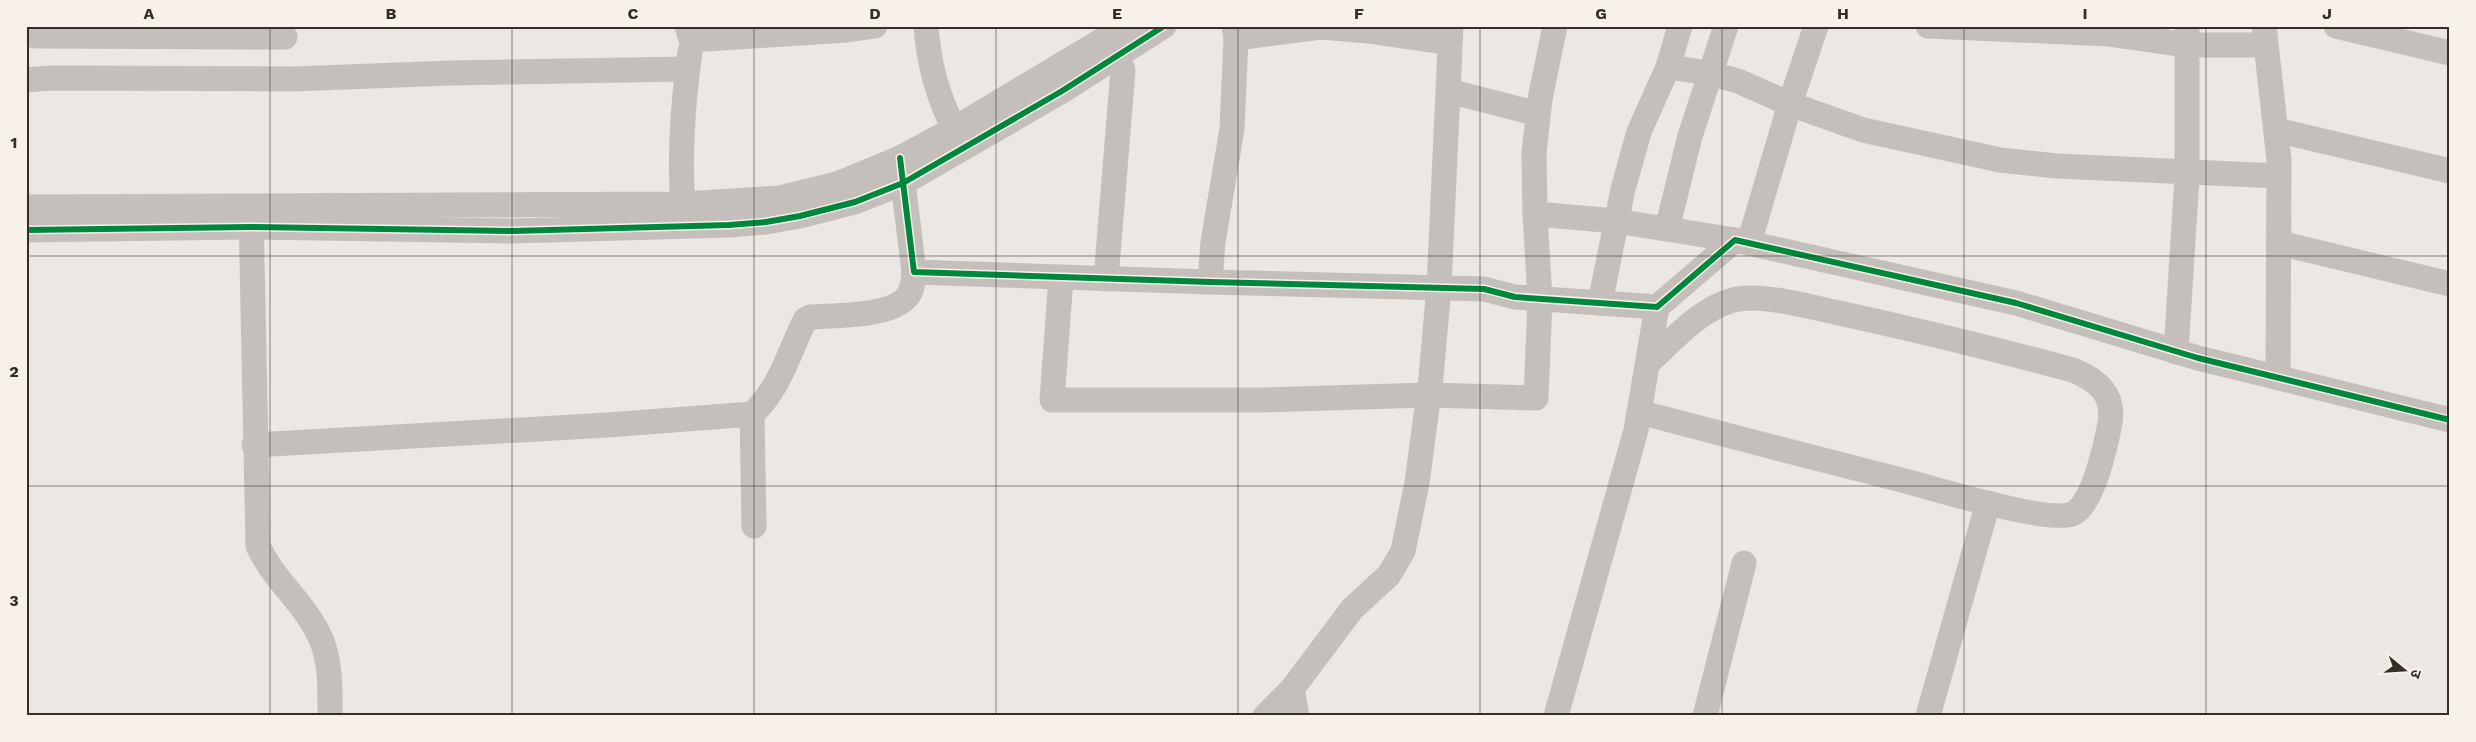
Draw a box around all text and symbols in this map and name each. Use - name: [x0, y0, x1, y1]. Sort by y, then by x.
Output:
- text: A: [144, 4, 155, 23]
- text: B: [386, 4, 397, 23]
- text: C: [628, 4, 639, 23]
- text: D: [869, 4, 881, 23]
- text: E: [1112, 4, 1122, 23]
- text: F: [1354, 4, 1364, 23]
- text: G: [1595, 4, 1607, 23]
- text: H: [1837, 4, 1849, 23]
- text: I: [2082, 4, 2088, 23]
- text: J: [2322, 4, 2332, 23]
- text: 1: [11, 133, 17, 152]
- text: 2: [9, 362, 19, 381]
- text: 3: [9, 591, 19, 610]
- north arrow: [2378, 644, 2428, 694]
- text: उ: [2407, 668, 2425, 681]

